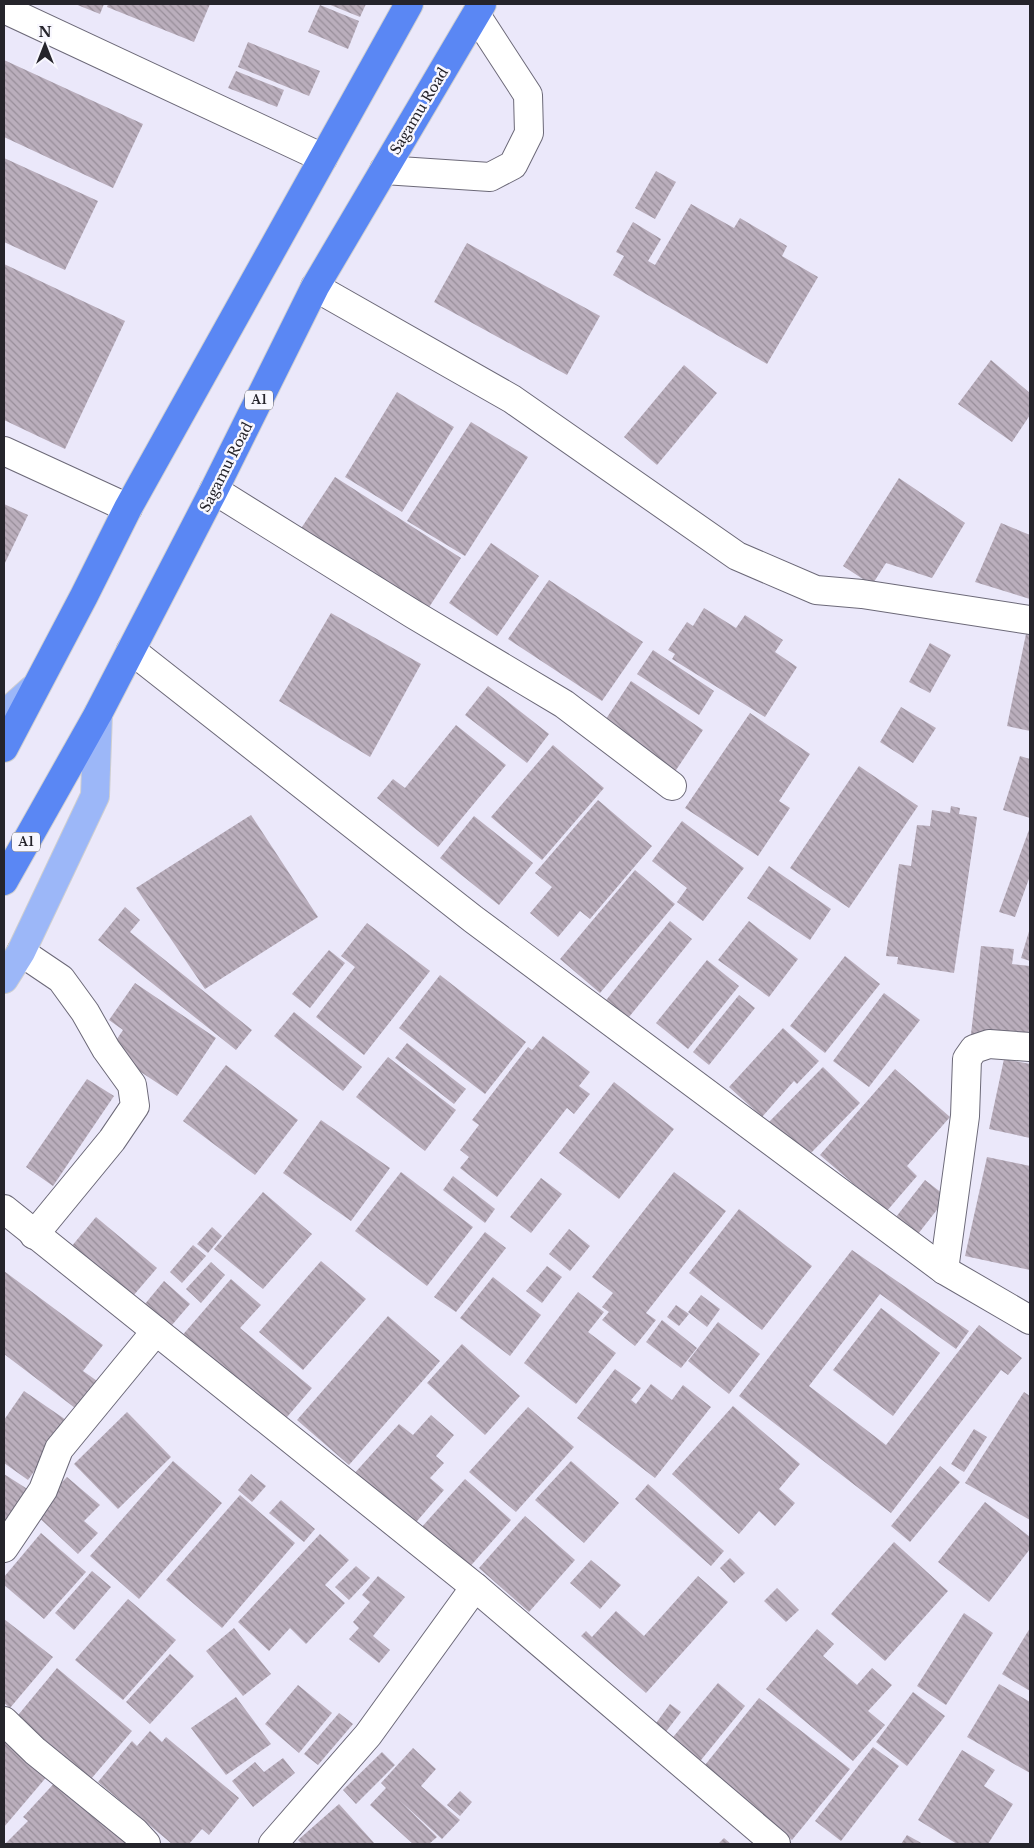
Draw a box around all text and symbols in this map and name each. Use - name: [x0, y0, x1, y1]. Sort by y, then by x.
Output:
- north arrow: [20, 20, 70, 70]
- text: N: [38, 23, 52, 41]
- street label: Sagamu Road: [386, 64, 452, 158]
- road number: A1: [245, 390, 273, 410]
- street label: Sagamu Road: [196, 419, 257, 515]
- road number: A1: [12, 832, 40, 852]

